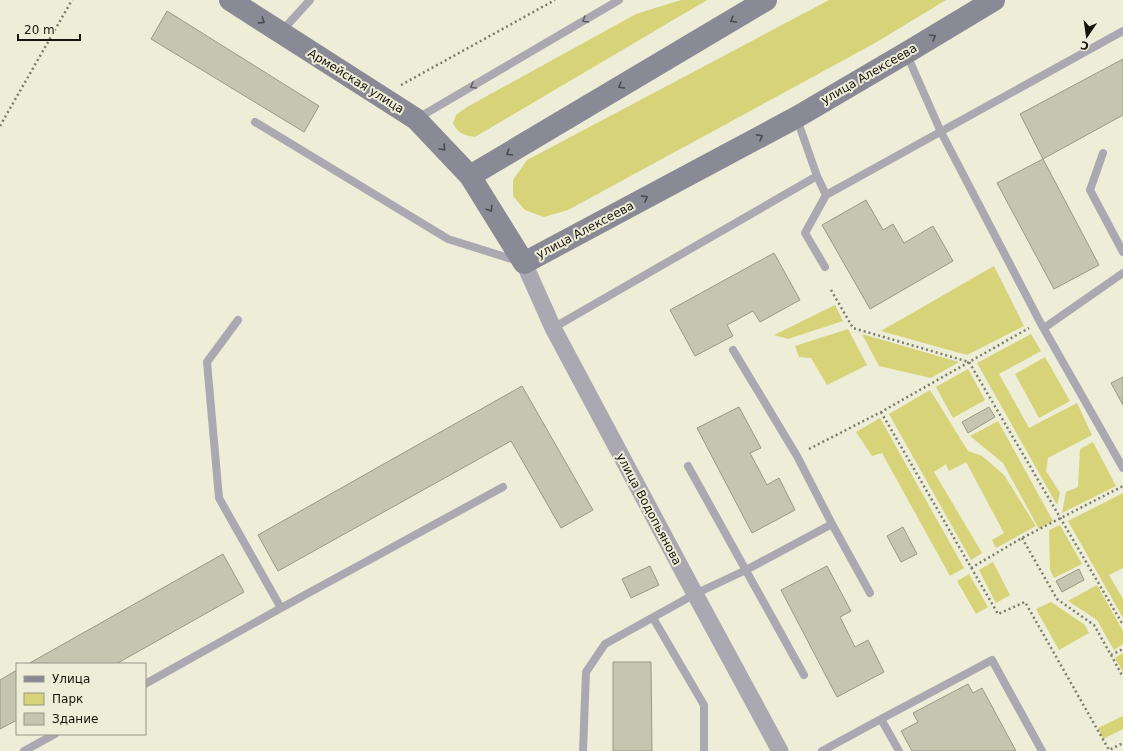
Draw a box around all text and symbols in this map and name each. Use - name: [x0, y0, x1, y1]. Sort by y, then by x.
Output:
- one-way arrow: [582, 15, 589, 22]
- one-way arrow: [730, 15, 737, 22]
- scale bar: [18, 16, 80, 42]
- one-way arrow: [258, 16, 265, 23]
- north arrow: [1067, 16, 1107, 56]
- text: 20 m: [24, 23, 55, 37]
- one-way arrow: [929, 34, 936, 42]
- text: С: [1079, 38, 1090, 52]
- street label: улица Алексеева: [819, 41, 919, 107]
- street label: Армейская улица: [305, 46, 407, 116]
- one-way arrow: [470, 81, 477, 88]
- one-way arrow: [618, 82, 625, 89]
- one-way arrow: [756, 134, 763, 141]
- one-way arrow: [438, 143, 446, 151]
- one-way arrow: [506, 148, 513, 155]
- one-way arrow: [641, 195, 648, 203]
- street label: улица Алексеева: [534, 198, 636, 262]
- one-way arrow: [486, 205, 493, 212]
- street label: улица Водопьянова: [614, 451, 684, 567]
- legend: [16, 663, 146, 735]
- text: Улица: [52, 672, 90, 686]
- text: Парк: [52, 692, 83, 706]
- text: Здание: [52, 712, 98, 726]

